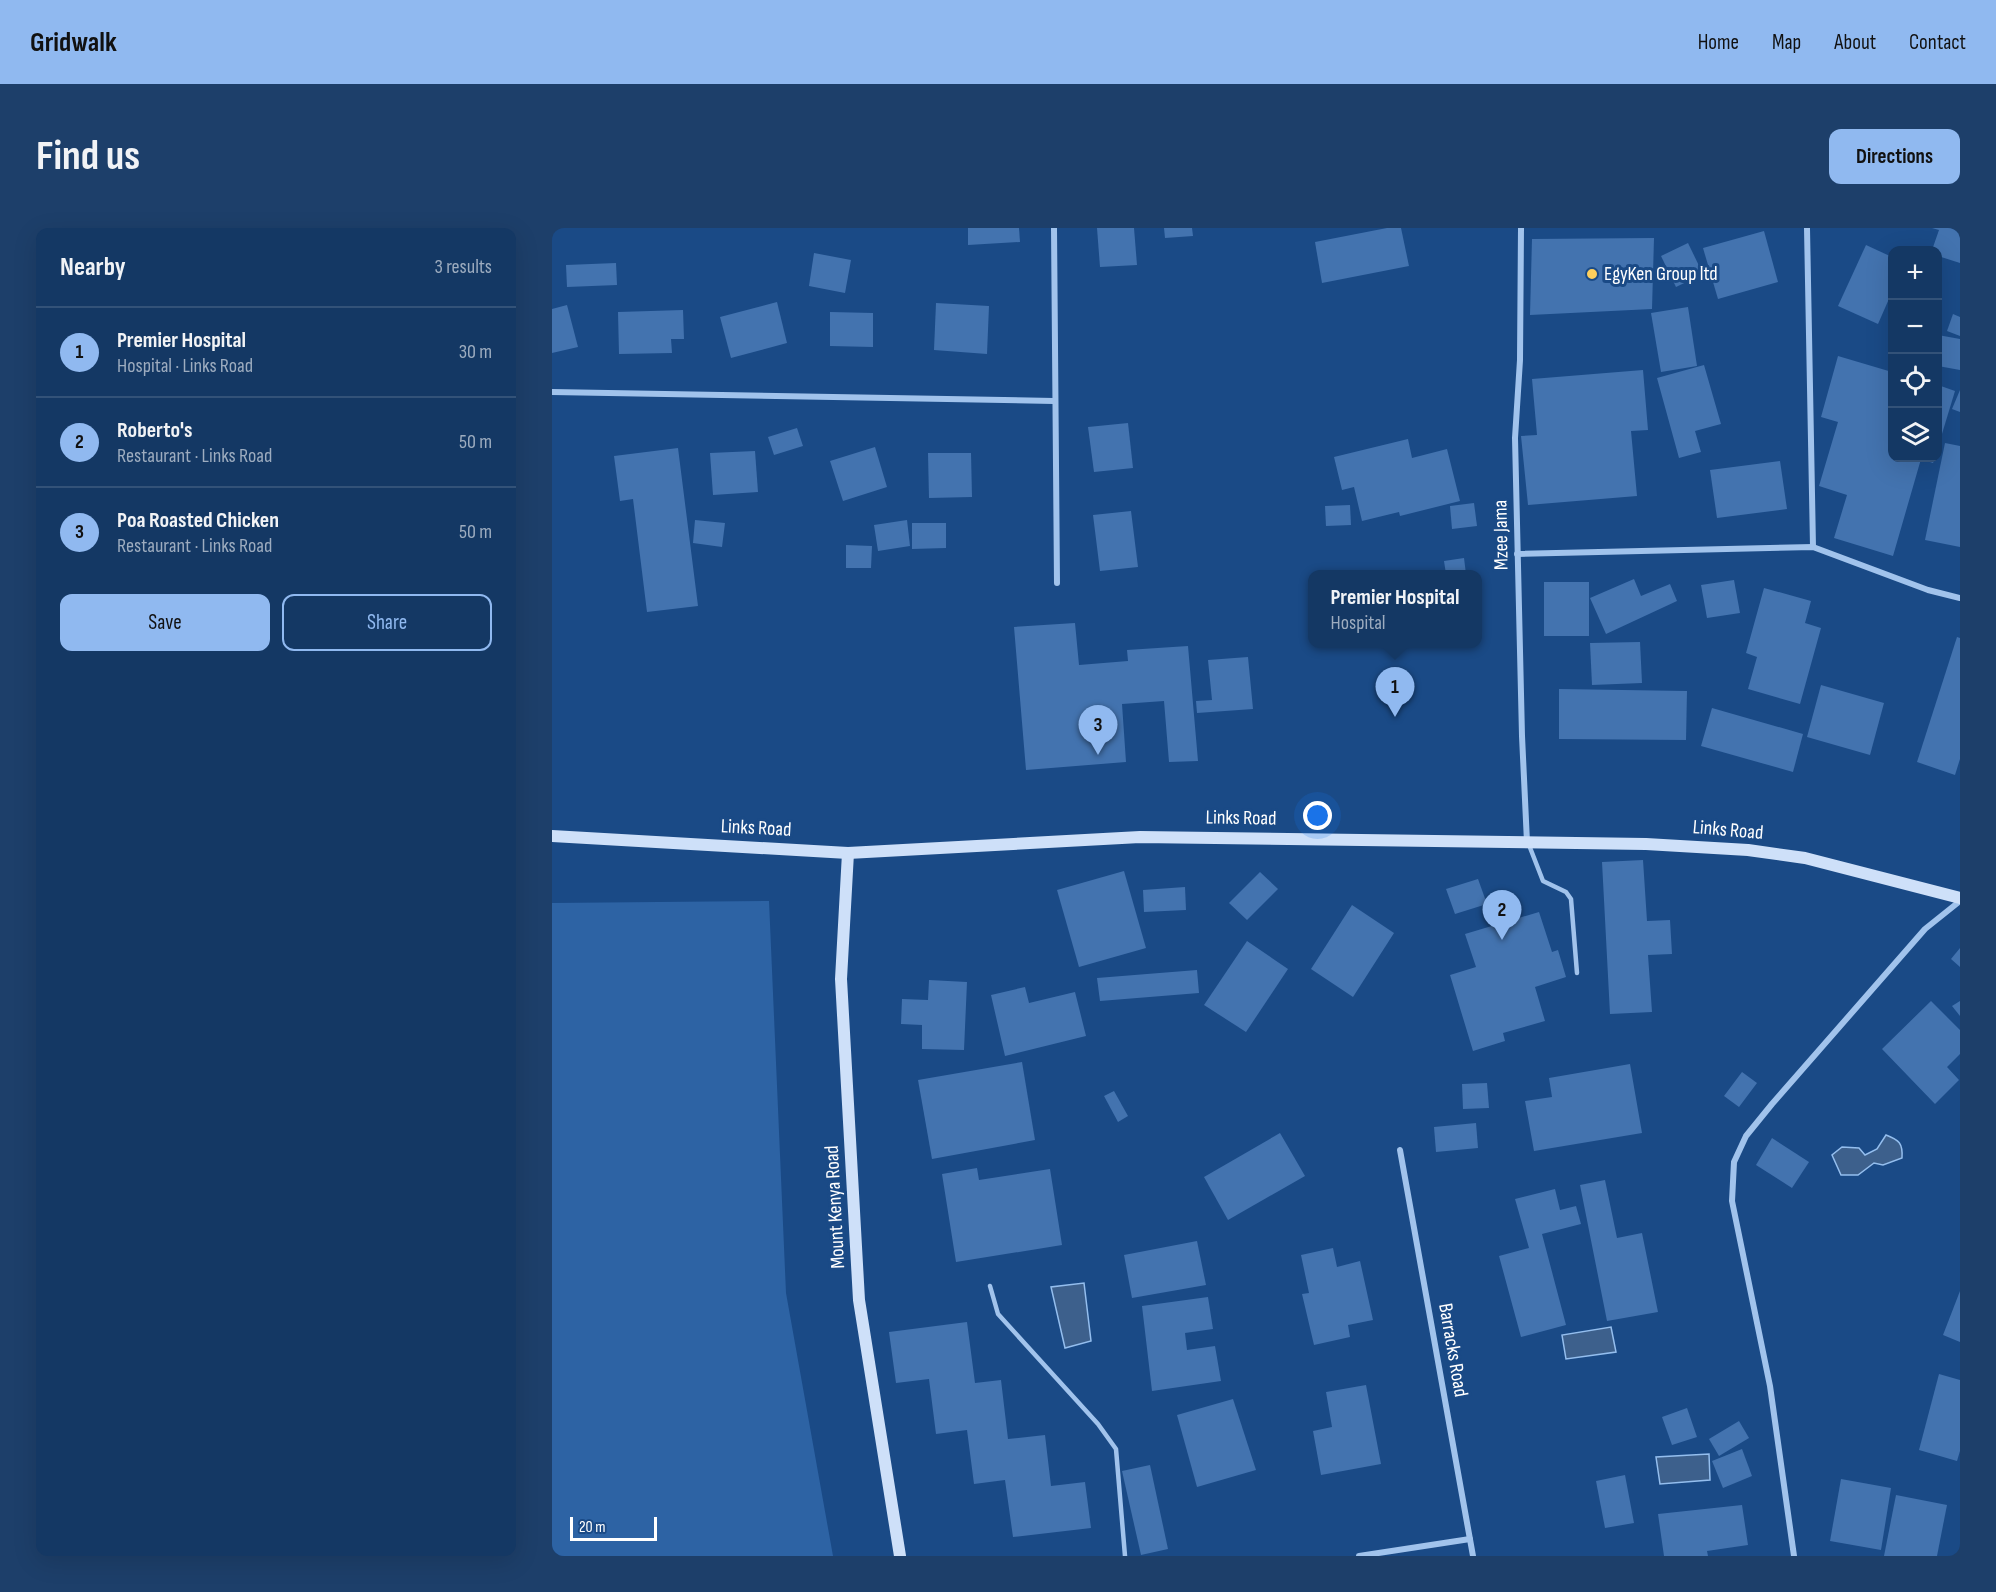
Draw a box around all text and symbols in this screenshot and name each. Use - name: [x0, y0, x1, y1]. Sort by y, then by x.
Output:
- text: Gridwalk: [30, 26, 117, 59]
- text: Home: [1698, 30, 1739, 55]
- text: Map: [1772, 30, 1801, 55]
- text: About: [1834, 30, 1876, 55]
- text: Contact: [1909, 30, 1966, 55]
- button: Directions: [1829, 129, 1960, 184]
- text: Find us: [36, 131, 140, 182]
- map controls: [1888, 246, 1942, 462]
- button: +: [1888, 246, 1942, 300]
- text: Nearby: [60, 252, 126, 283]
- text: 3 results: [435, 255, 492, 279]
- place label: EgyKen Group ltd: [1604, 262, 1718, 286]
- marker: EgyKen Group ltd: [1585, 267, 1599, 281]
- button: −: [1888, 300, 1942, 354]
- text: Premier Hospital: [117, 327, 246, 354]
- text: 1: [76, 340, 83, 364]
- text: 30 m: [459, 340, 492, 364]
- text: Hospital · Links Road: [117, 354, 253, 378]
- button: locate: [1888, 354, 1942, 408]
- button: layers: [1888, 408, 1942, 462]
- text: Roberto's: [117, 417, 192, 444]
- text: 2: [75, 430, 84, 454]
- text: 50 m: [459, 430, 492, 454]
- text: Restaurant · Links Road: [117, 444, 272, 468]
- street label: Mzee Jama: [1488, 500, 1514, 570]
- text: Poa Roasted Chicken: [117, 507, 279, 534]
- text: 3: [75, 520, 84, 544]
- text: 50 m: [459, 520, 492, 544]
- text: Restaurant · Links Road: [117, 534, 272, 558]
- popup: [1308, 570, 1482, 648]
- text: Premier Hospital: [1331, 584, 1459, 611]
- button: Save: [60, 594, 270, 651]
- button: Share: [282, 594, 492, 651]
- text: Hospital: [1331, 611, 1386, 635]
- pin: 1: [1376, 668, 1414, 717]
- pin: 3: [1078, 706, 1118, 755]
- your location: [1303, 801, 1332, 830]
- street label: Links Road: [1205, 805, 1277, 831]
- street label: Links Road: [720, 814, 792, 842]
- street label: Links Road: [1692, 815, 1764, 845]
- pin: 2: [1482, 890, 1522, 940]
- street label: Mount Kenya Road: [820, 1145, 850, 1269]
- street label: Barracks Road: [1433, 1301, 1473, 1399]
- scale bar: [570, 1514, 657, 1542]
- text: 20 m: [579, 1518, 606, 1537]

